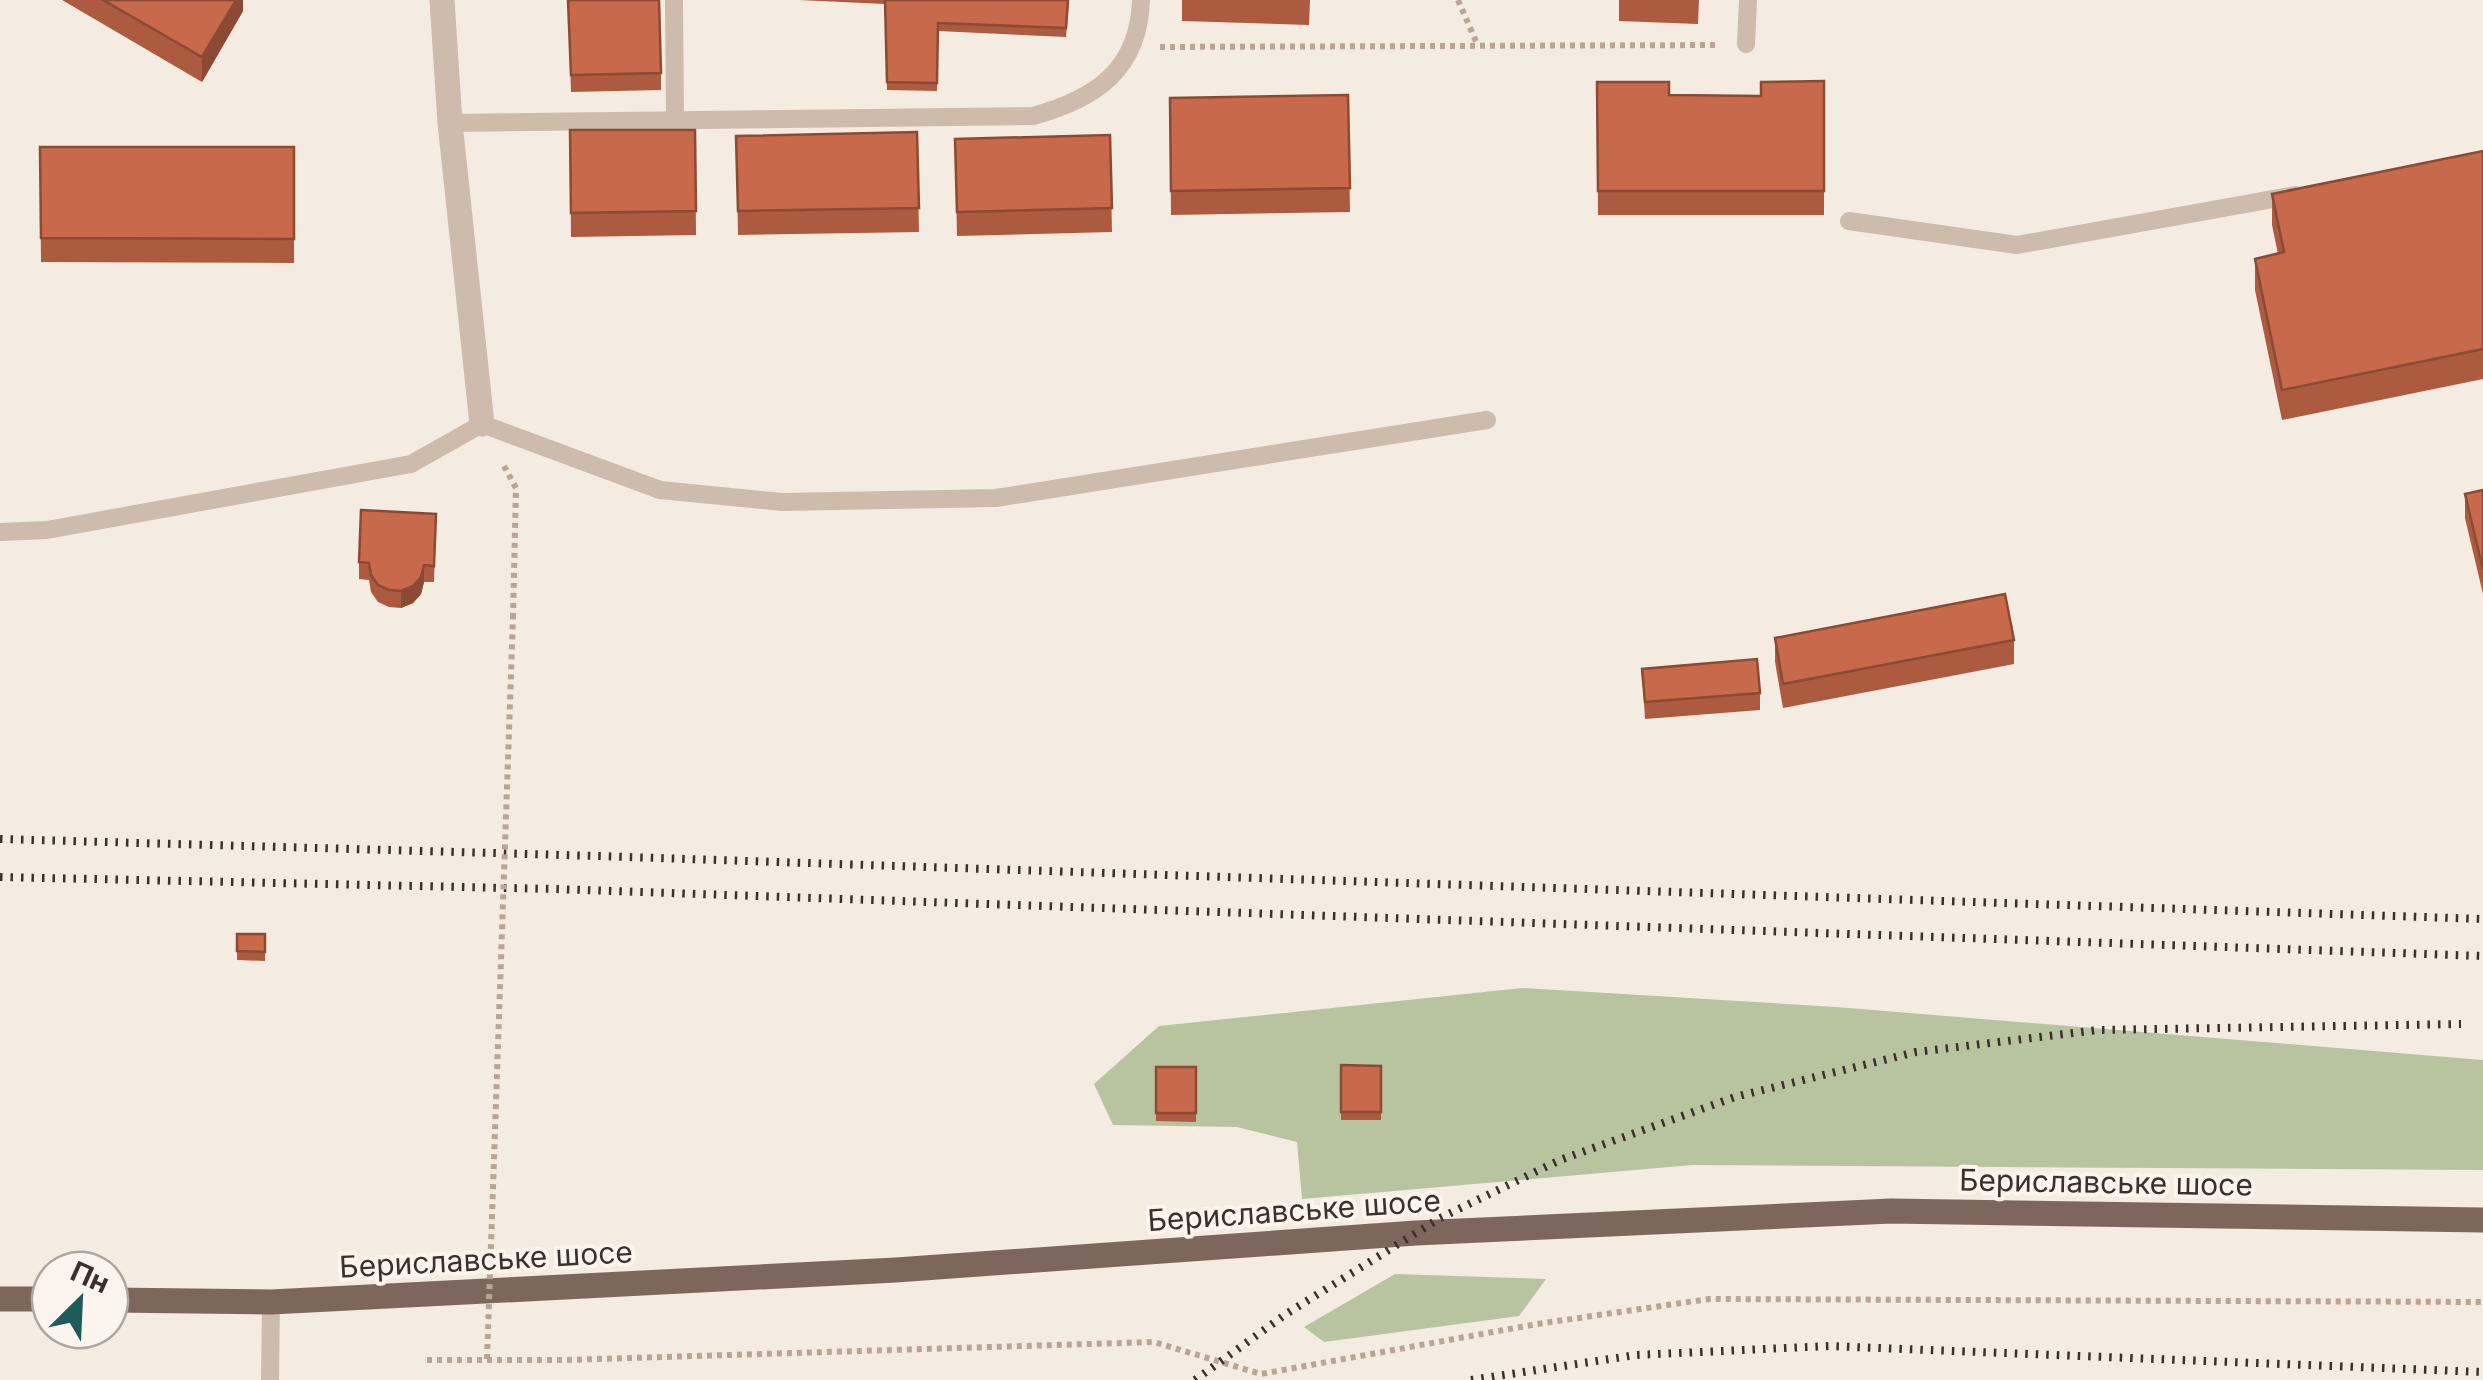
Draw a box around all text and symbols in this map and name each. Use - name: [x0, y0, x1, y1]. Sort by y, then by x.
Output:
- street label: Бериславське шосе: [1959, 1161, 2253, 1203]
- street label: Бериславське шосе: [1146, 1182, 1442, 1238]
- street label: Бериславське шосе: [338, 1233, 634, 1285]
- north arrow: [30, 1250, 130, 1350]
- text: Пн: [66, 1254, 115, 1300]

